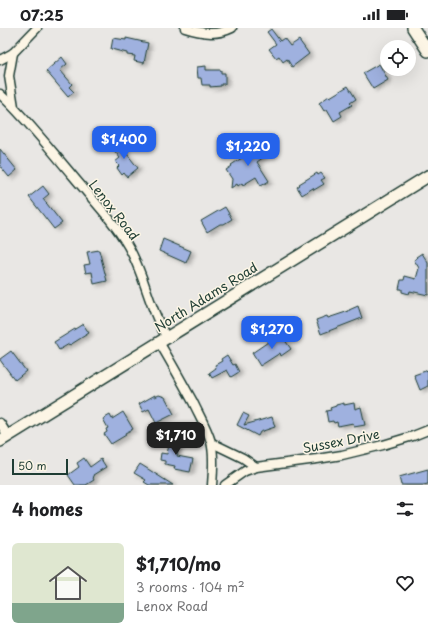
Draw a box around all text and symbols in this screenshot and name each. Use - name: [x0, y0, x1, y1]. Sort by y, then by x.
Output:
- text: 07:25: [20, 3, 64, 26]
- map controls: [380, 40, 416, 76]
- button: locate: [380, 40, 416, 76]
- pin: $1,400: [91, 126, 157, 160]
- text: $1,400: [101, 129, 147, 148]
- pin: $1,220: [215, 133, 281, 167]
- text: $1,220: [226, 136, 270, 155]
- street label: Lenox Road: [85, 175, 144, 244]
- street label: North Adams Road: [151, 257, 261, 336]
- pin: $1,270: [239, 316, 305, 350]
- text: $1,270: [250, 319, 294, 338]
- pin: $1,710: [143, 422, 209, 456]
- street label: Sussex Drive: [301, 424, 381, 457]
- text: $1,710: [156, 425, 196, 444]
- scale bar: [12, 457, 68, 476]
- text: 50 m: [18, 457, 47, 474]
- text: 4 homes: [12, 496, 83, 522]
- icon: filters: [394, 498, 416, 520]
- text: $1,710/mo: [136, 551, 221, 577]
- icon: home: [44, 559, 92, 607]
- icon: heart: [394, 572, 416, 594]
- text: 3 rooms · 104 m²: [136, 577, 245, 596]
- text: Lenox Road: [136, 596, 208, 615]

